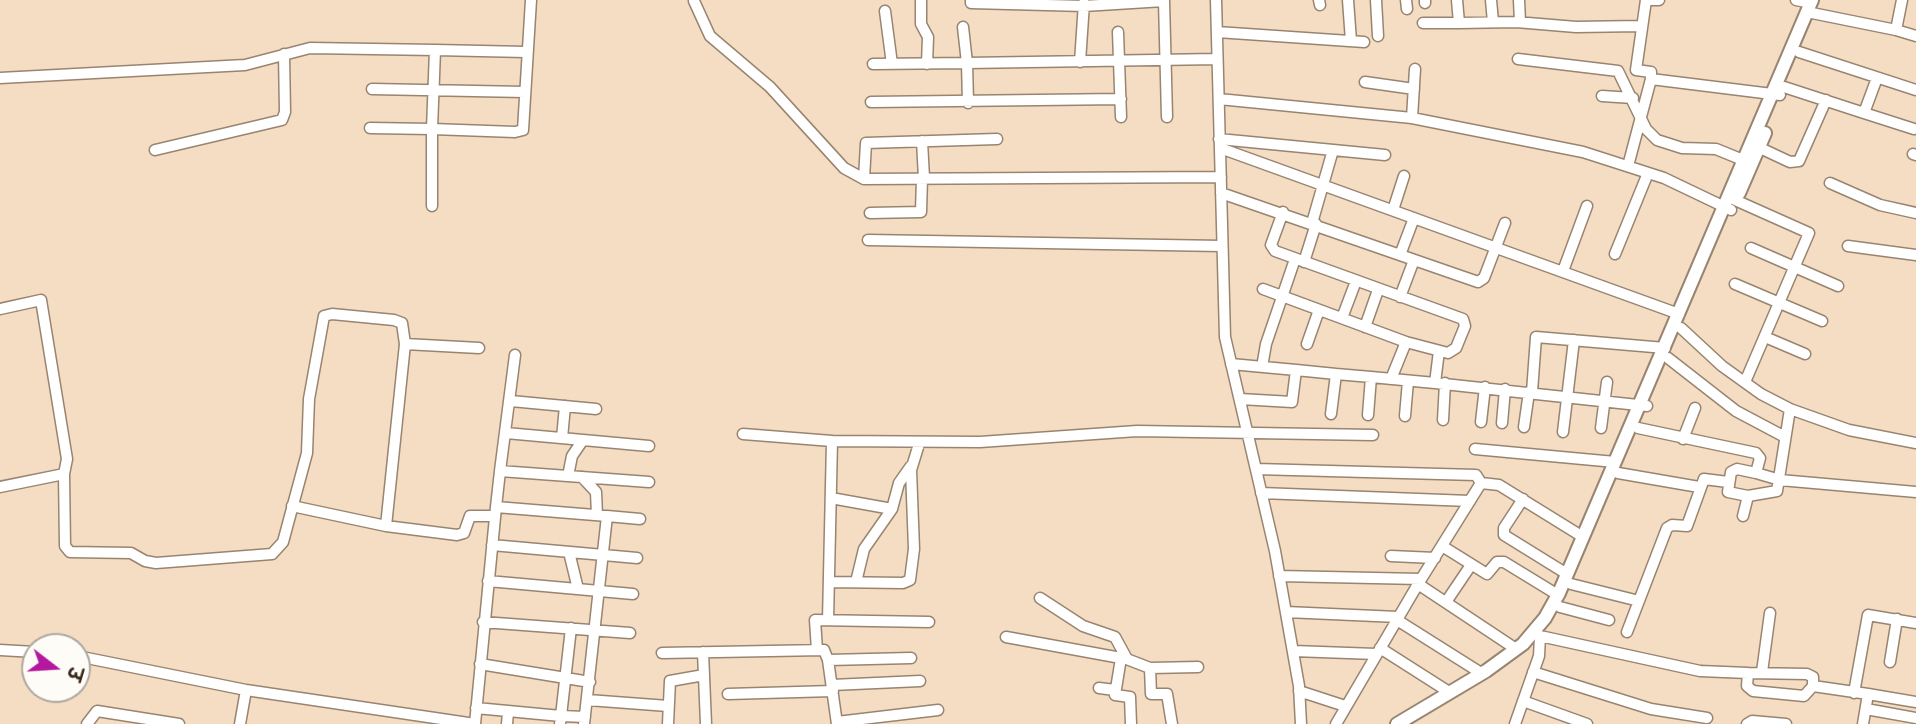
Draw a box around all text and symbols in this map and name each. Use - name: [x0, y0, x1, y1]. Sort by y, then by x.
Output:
- north arrow: [21, 633, 91, 703]
- text: उ: [61, 664, 87, 683]

